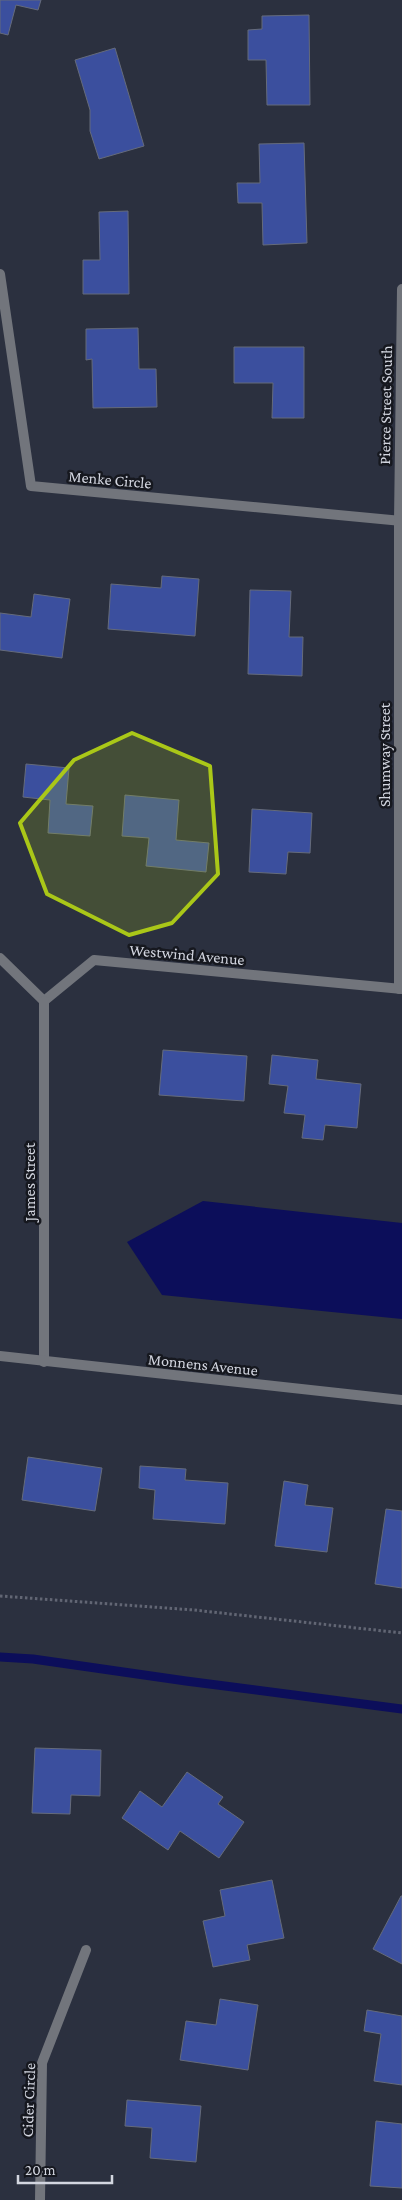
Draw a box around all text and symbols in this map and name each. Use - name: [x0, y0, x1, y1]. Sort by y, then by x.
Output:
- street label: Pierce Street South: [376, 345, 395, 465]
- street label: Menke Circle: [68, 467, 152, 492]
- street label: Shumway Street: [376, 702, 394, 807]
- street label: Westwind Avenue: [129, 941, 245, 968]
- street label: James Street: [21, 1142, 39, 1223]
- street label: Monnens Avenue: [147, 1350, 259, 1379]
- street label: Cider Circle: [19, 2062, 38, 2138]
- scale bar: [18, 2152, 111, 2184]
- text: 20 m: [25, 2162, 56, 2178]

